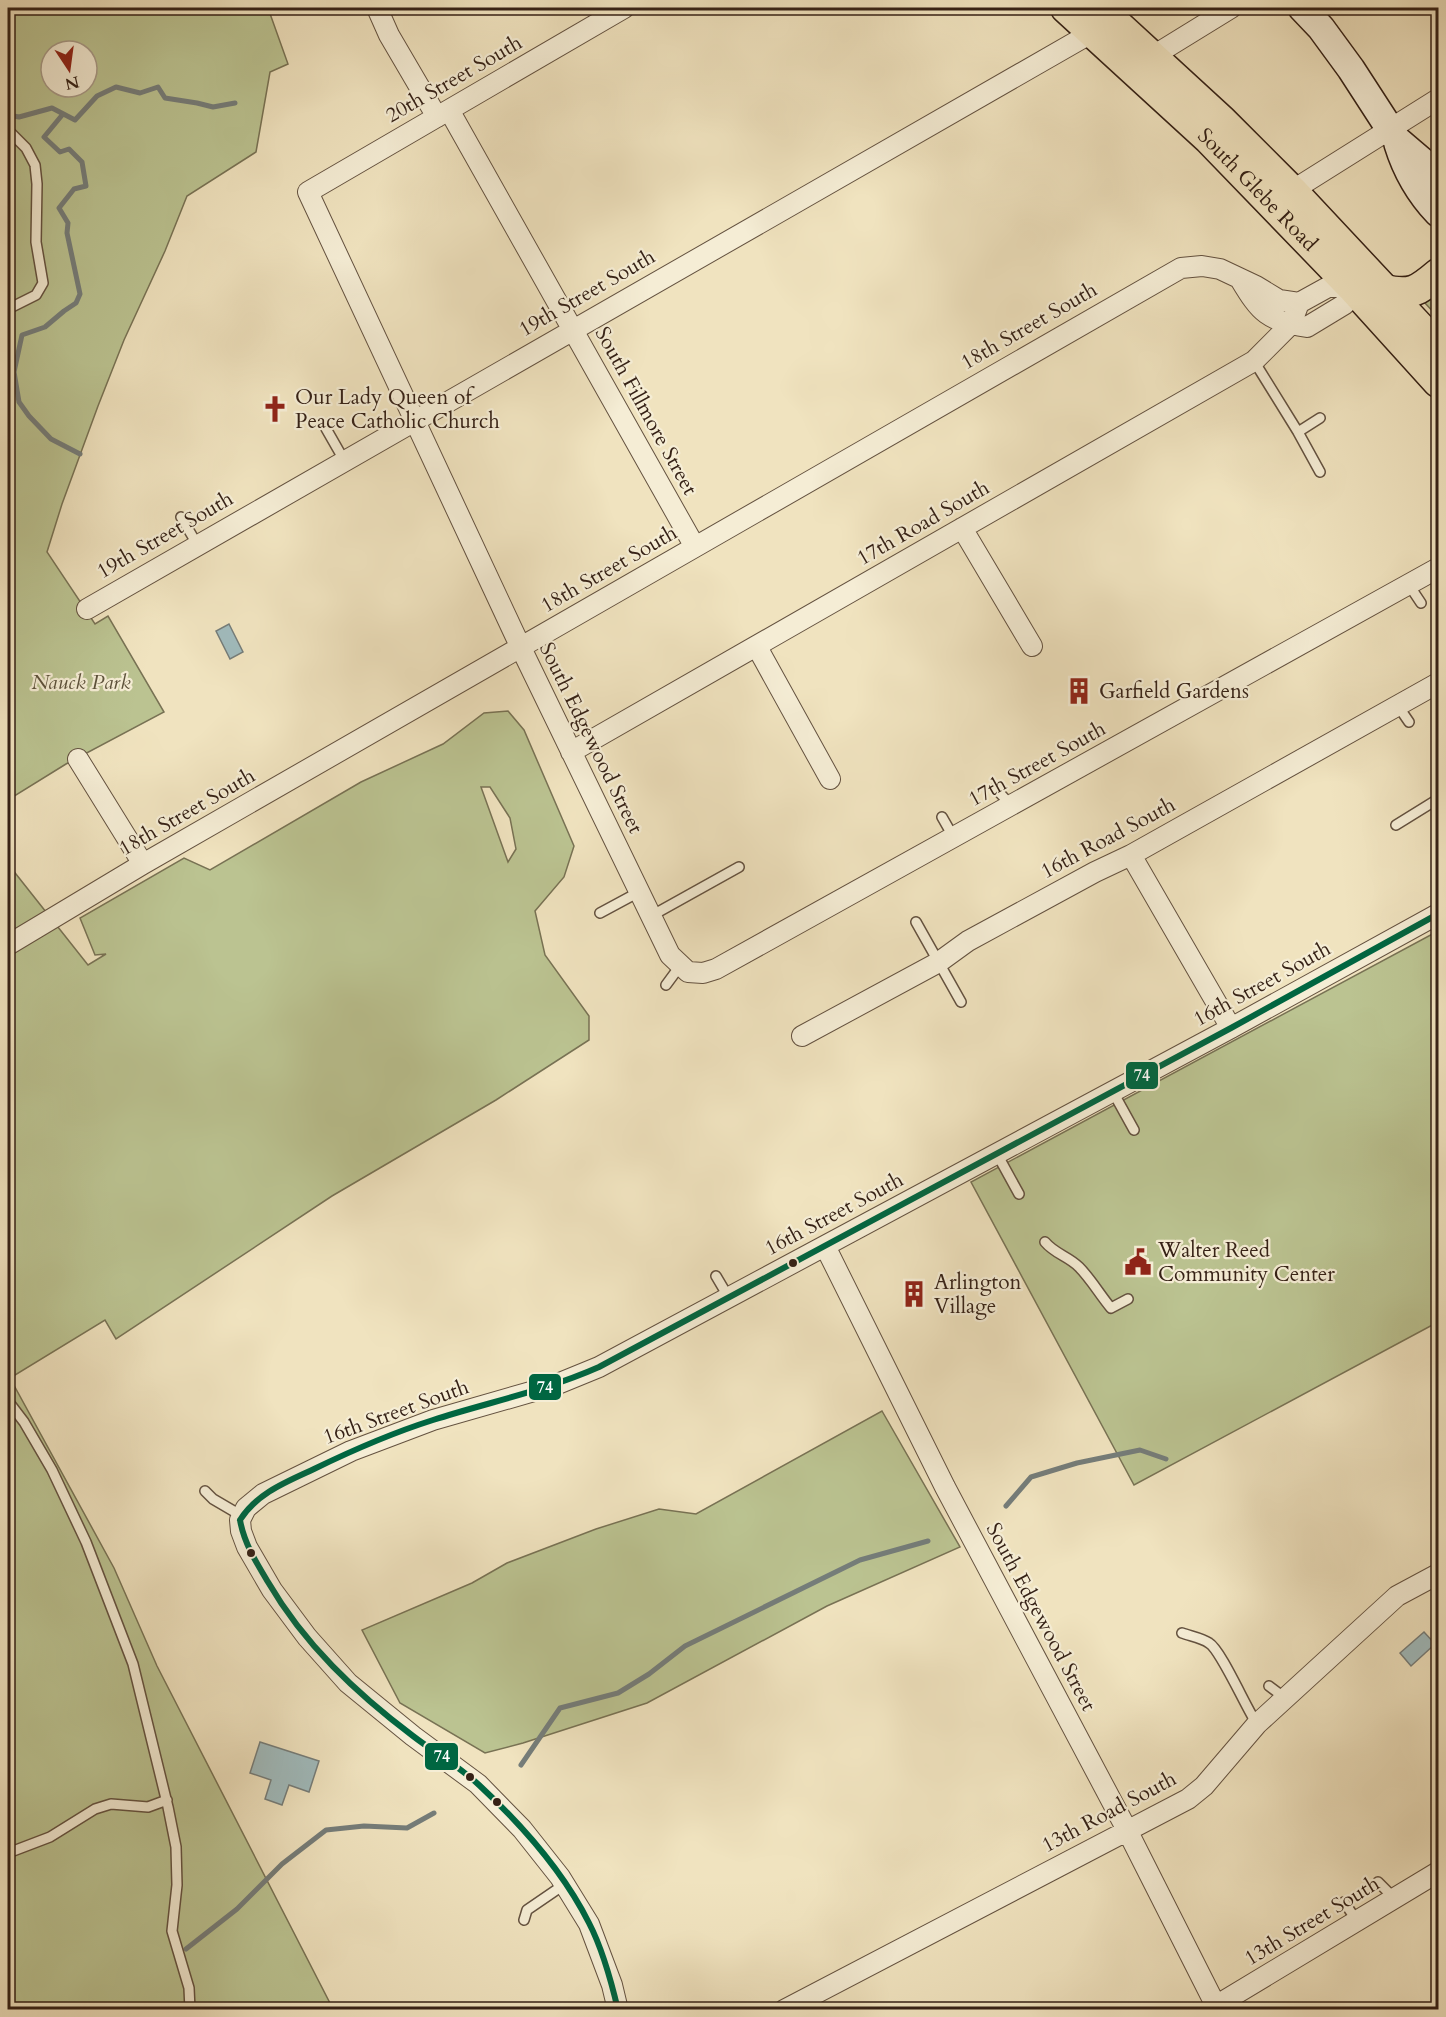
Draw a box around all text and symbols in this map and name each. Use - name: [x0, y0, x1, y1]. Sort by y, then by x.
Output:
- street label: 20th Street South: [380, 28, 528, 130]
- north arrow: [39, 39, 99, 99]
- text: N: [63, 70, 81, 95]
- street label: South Glebe Road: [1191, 121, 1324, 258]
- street label: 19th Street South: [513, 242, 661, 344]
- street label: 18th Street South: [955, 275, 1103, 377]
- street label: South Fillmore Street: [588, 322, 704, 501]
- place label: Our Lady Queen of Peace Catholic Church: [295, 383, 500, 436]
- church icon: Our Lady Queen of Peace Catholic Church: [260, 394, 290, 424]
- street label: 17th Road South: [851, 473, 995, 573]
- street label: 19th Street South: [91, 484, 239, 586]
- street label: 18th Street South: [535, 518, 683, 620]
- street label: South Edgewood Street: [532, 637, 650, 839]
- park label: Nauck Park: [31, 668, 131, 697]
- building icon: Garfield Gardens: [1064, 676, 1094, 706]
- place label: Garfield Gardens: [1099, 677, 1249, 706]
- street label: 17th Street South: [963, 714, 1111, 814]
- street label: 18th Street South: [113, 761, 261, 863]
- street label: 16th Road South: [1036, 790, 1181, 886]
- street label: 16th Street South: [1188, 934, 1336, 1034]
- line badge: 74: [1125, 1061, 1159, 1090]
- text: 74: [1134, 1065, 1150, 1087]
- street label: 16th Street South: [760, 1165, 909, 1263]
- place label: Walter Reed Community Center: [1157, 1236, 1335, 1289]
- public building icon: Walter Reed Community Center: [1123, 1247, 1153, 1277]
- unlabelled marker: [787, 1257, 799, 1269]
- place label: Arlington Village: [934, 1268, 1022, 1321]
- building icon: Arlington Village: [899, 1279, 929, 1309]
- street label: 16th Street South: [319, 1372, 473, 1452]
- line badge: 74: [528, 1373, 562, 1401]
- text: 74: [537, 1377, 553, 1399]
- street label: South Edgewood Street: [979, 1518, 1103, 1717]
- unlabelled marker: [245, 1547, 257, 1559]
- line badge: 74: [424, 1742, 459, 1771]
- text: 74: [434, 1746, 450, 1768]
- street label: 13th Road South: [1037, 1764, 1182, 1860]
- unlabelled marker: [464, 1771, 476, 1783]
- unlabelled marker: [491, 1796, 503, 1808]
- street label: 13th Street South: [1239, 1869, 1385, 1973]

